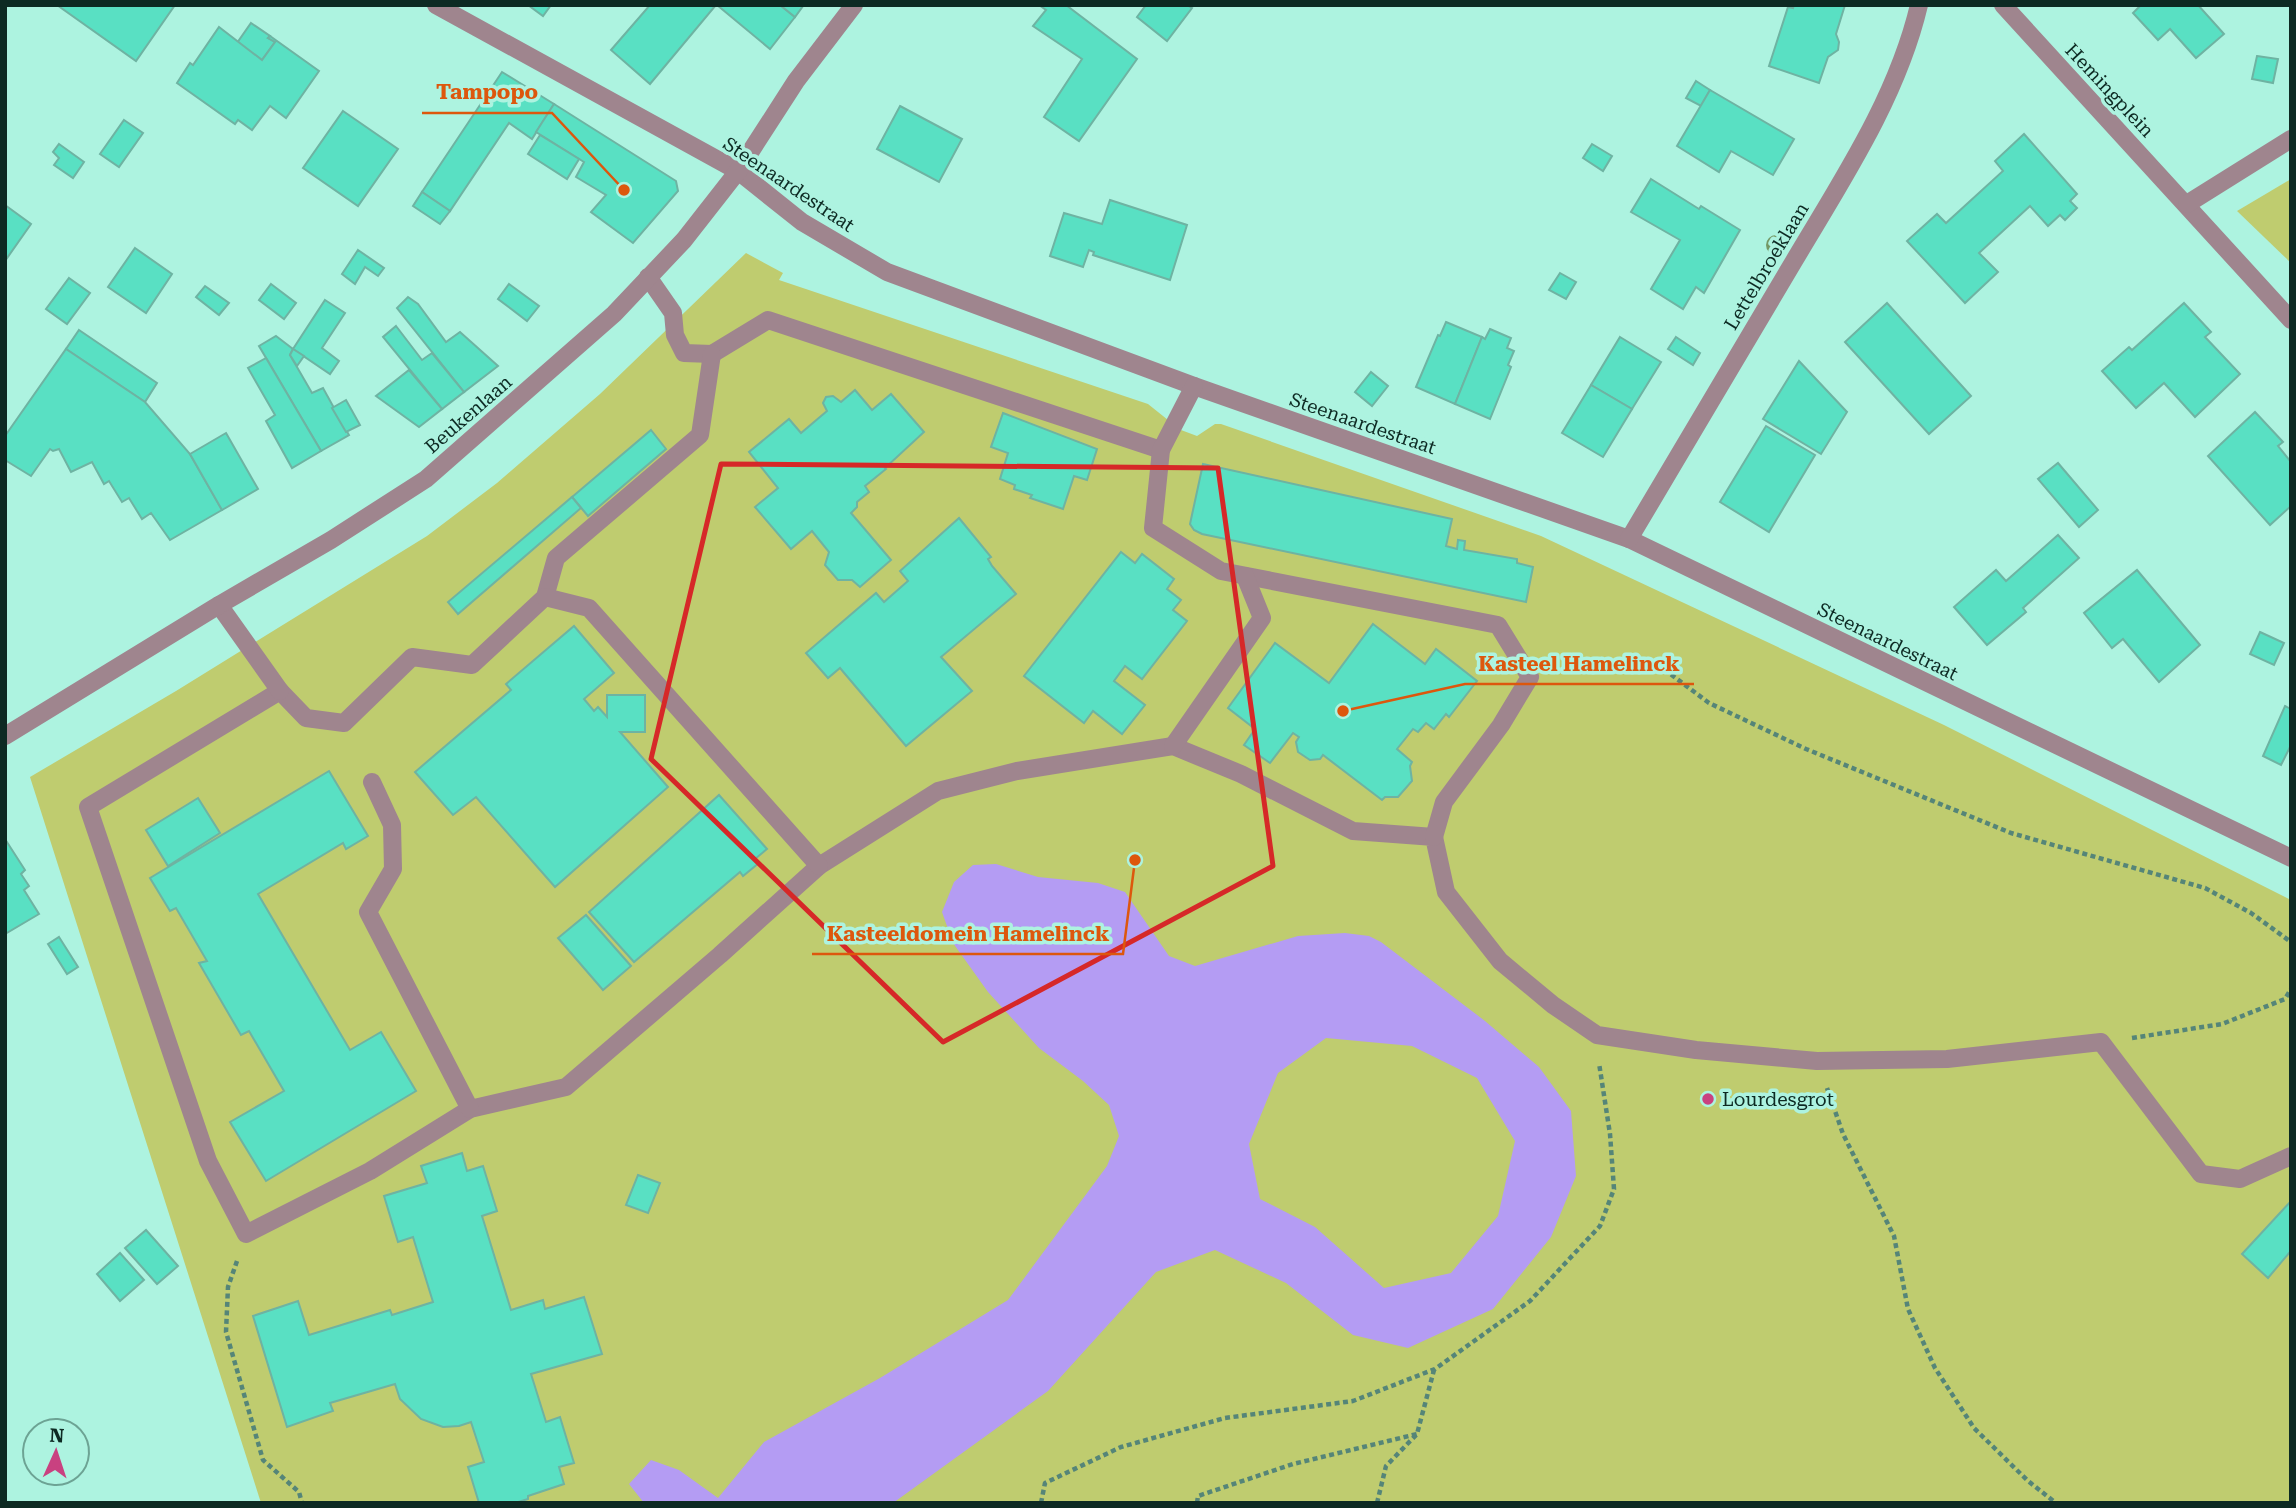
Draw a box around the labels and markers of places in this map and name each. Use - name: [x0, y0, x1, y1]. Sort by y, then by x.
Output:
- callout: Tampopo: [422, 71, 552, 113]
- callout: Kasteel Hamelinck: [1465, 642, 1694, 684]
- callout: Kasteeldomein Hamelinck: [812, 912, 1123, 954]
- place label: Lourdesgrot: [1722, 1088, 1834, 1111]
- marker: Lourdesgrot: [1700, 1091, 1716, 1107]

